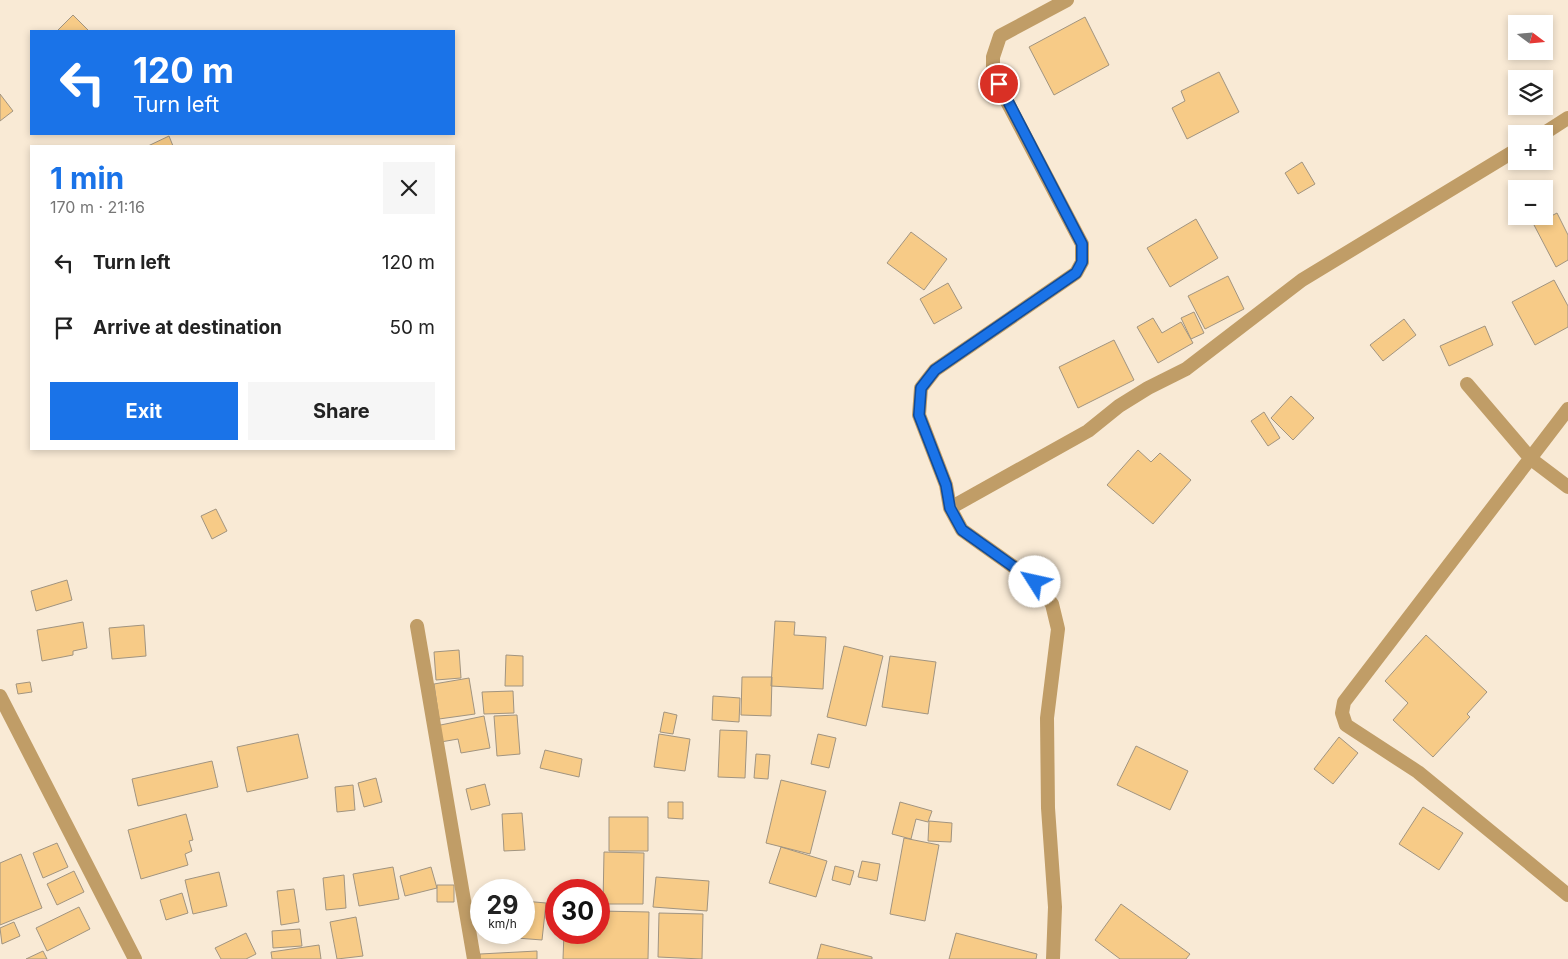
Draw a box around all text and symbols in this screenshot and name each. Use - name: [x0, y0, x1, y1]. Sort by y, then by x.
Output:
- north arrow: [1508, 15, 1552, 60]
- map controls: [1508, 15, 1553, 225]
- text: 120 m: [133, 49, 234, 91]
- icon: left: [50, 50, 115, 115]
- pin: [978, 63, 1020, 105]
- icon: arrive: [985, 70, 1013, 98]
- button: layers: [1508, 70, 1553, 115]
- text: Turn left: [133, 91, 219, 117]
- button: +: [1508, 125, 1553, 170]
- text: 1 min: [50, 160, 124, 196]
- button: close: [383, 162, 435, 214]
- button: −: [1508, 180, 1553, 225]
- text: 170 m · 21:16: [50, 197, 145, 217]
- icon: left: [50, 249, 78, 277]
- text: Turn left: [93, 251, 171, 274]
- text: 120 m: [382, 251, 435, 274]
- icon: arrive: [50, 314, 78, 342]
- text: Arrive at destination: [93, 316, 282, 339]
- text: 50 m: [389, 316, 435, 339]
- button: Exit: [50, 382, 238, 440]
- button: Share: [248, 382, 435, 440]
- position arrow: [1008, 555, 1060, 607]
- speed limit sign: 30: [545, 879, 610, 944]
- text: 29: [487, 890, 518, 920]
- text: km/h: [488, 916, 517, 931]

